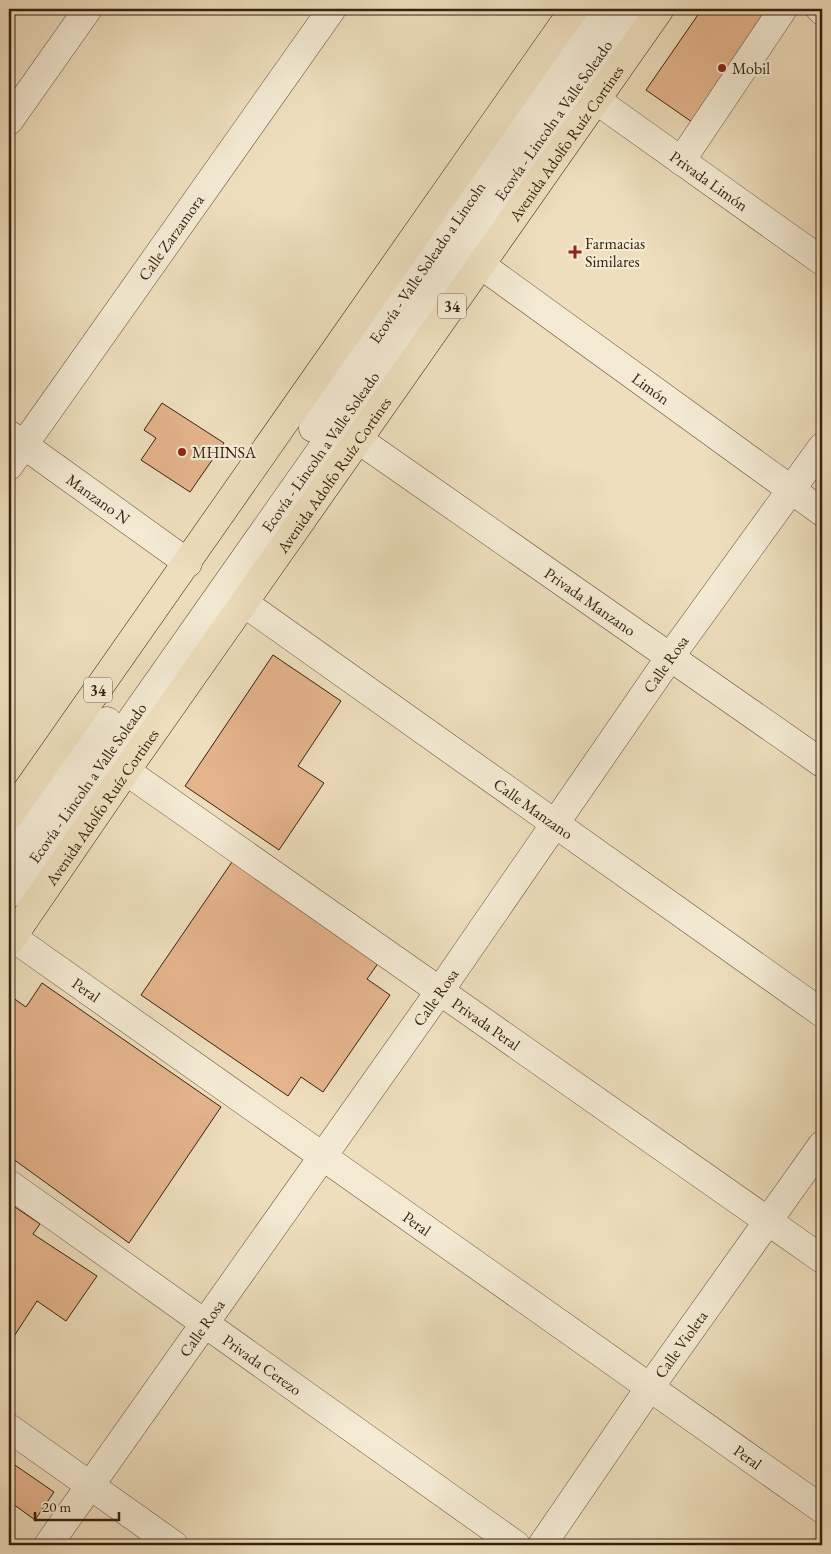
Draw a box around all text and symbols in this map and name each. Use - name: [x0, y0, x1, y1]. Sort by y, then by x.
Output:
- street label: Ecovía - Lincoln a Valle Soleado: [489, 36, 617, 204]
- place label: Mobil: [732, 58, 770, 79]
- street label: Avenida Adolfo Ruíz Cortines: [504, 61, 628, 226]
- marker: Mobil: [716, 62, 728, 74]
- street label: Privada Limón: [666, 146, 753, 216]
- street label: Ecovía - Valle Soleado a Lincoln: [364, 177, 490, 347]
- street label: Calle Zarzamora: [133, 190, 209, 285]
- place label: Farmacias Similares: [585, 233, 645, 272]
- marker: Farmacias Similares: [569, 246, 581, 258]
- road number: 34: [438, 294, 466, 318]
- street label: Ecovía - Lincoln a Valle Soleado: [256, 367, 384, 536]
- street label: Limón: [628, 367, 675, 409]
- street label: Avenida Adolfo Ruíz Cortines: [271, 393, 396, 558]
- place label: MHINSA: [192, 442, 257, 463]
- marker: MHINSA: [176, 446, 188, 458]
- street label: Manzano N: [62, 469, 135, 529]
- street label: Privada Manzano: [540, 562, 640, 641]
- street label: Calle Rosa: [638, 630, 693, 697]
- road number: 34: [84, 678, 112, 702]
- street label: Ecovía - Lincoln a Valle Soleado: [23, 698, 151, 867]
- street label: Avenida Adolfo Ruíz Cortines: [40, 724, 163, 890]
- street label: Calle Manzano: [490, 773, 577, 844]
- street label: Calle Rosa: [408, 964, 463, 1030]
- street label: Peral: [68, 972, 105, 1007]
- street label: Privada Peral: [448, 992, 525, 1055]
- street label: Peral: [399, 1206, 436, 1240]
- street label: Calle Rosa: [174, 1294, 229, 1361]
- street label: Calle Violeta: [649, 1306, 712, 1382]
- street label: Privada Cerezo: [219, 1329, 306, 1400]
- street label: Peral: [730, 1440, 766, 1474]
- scale bar: [35, 1489, 119, 1521]
- text: 20 m: [42, 1497, 71, 1516]

